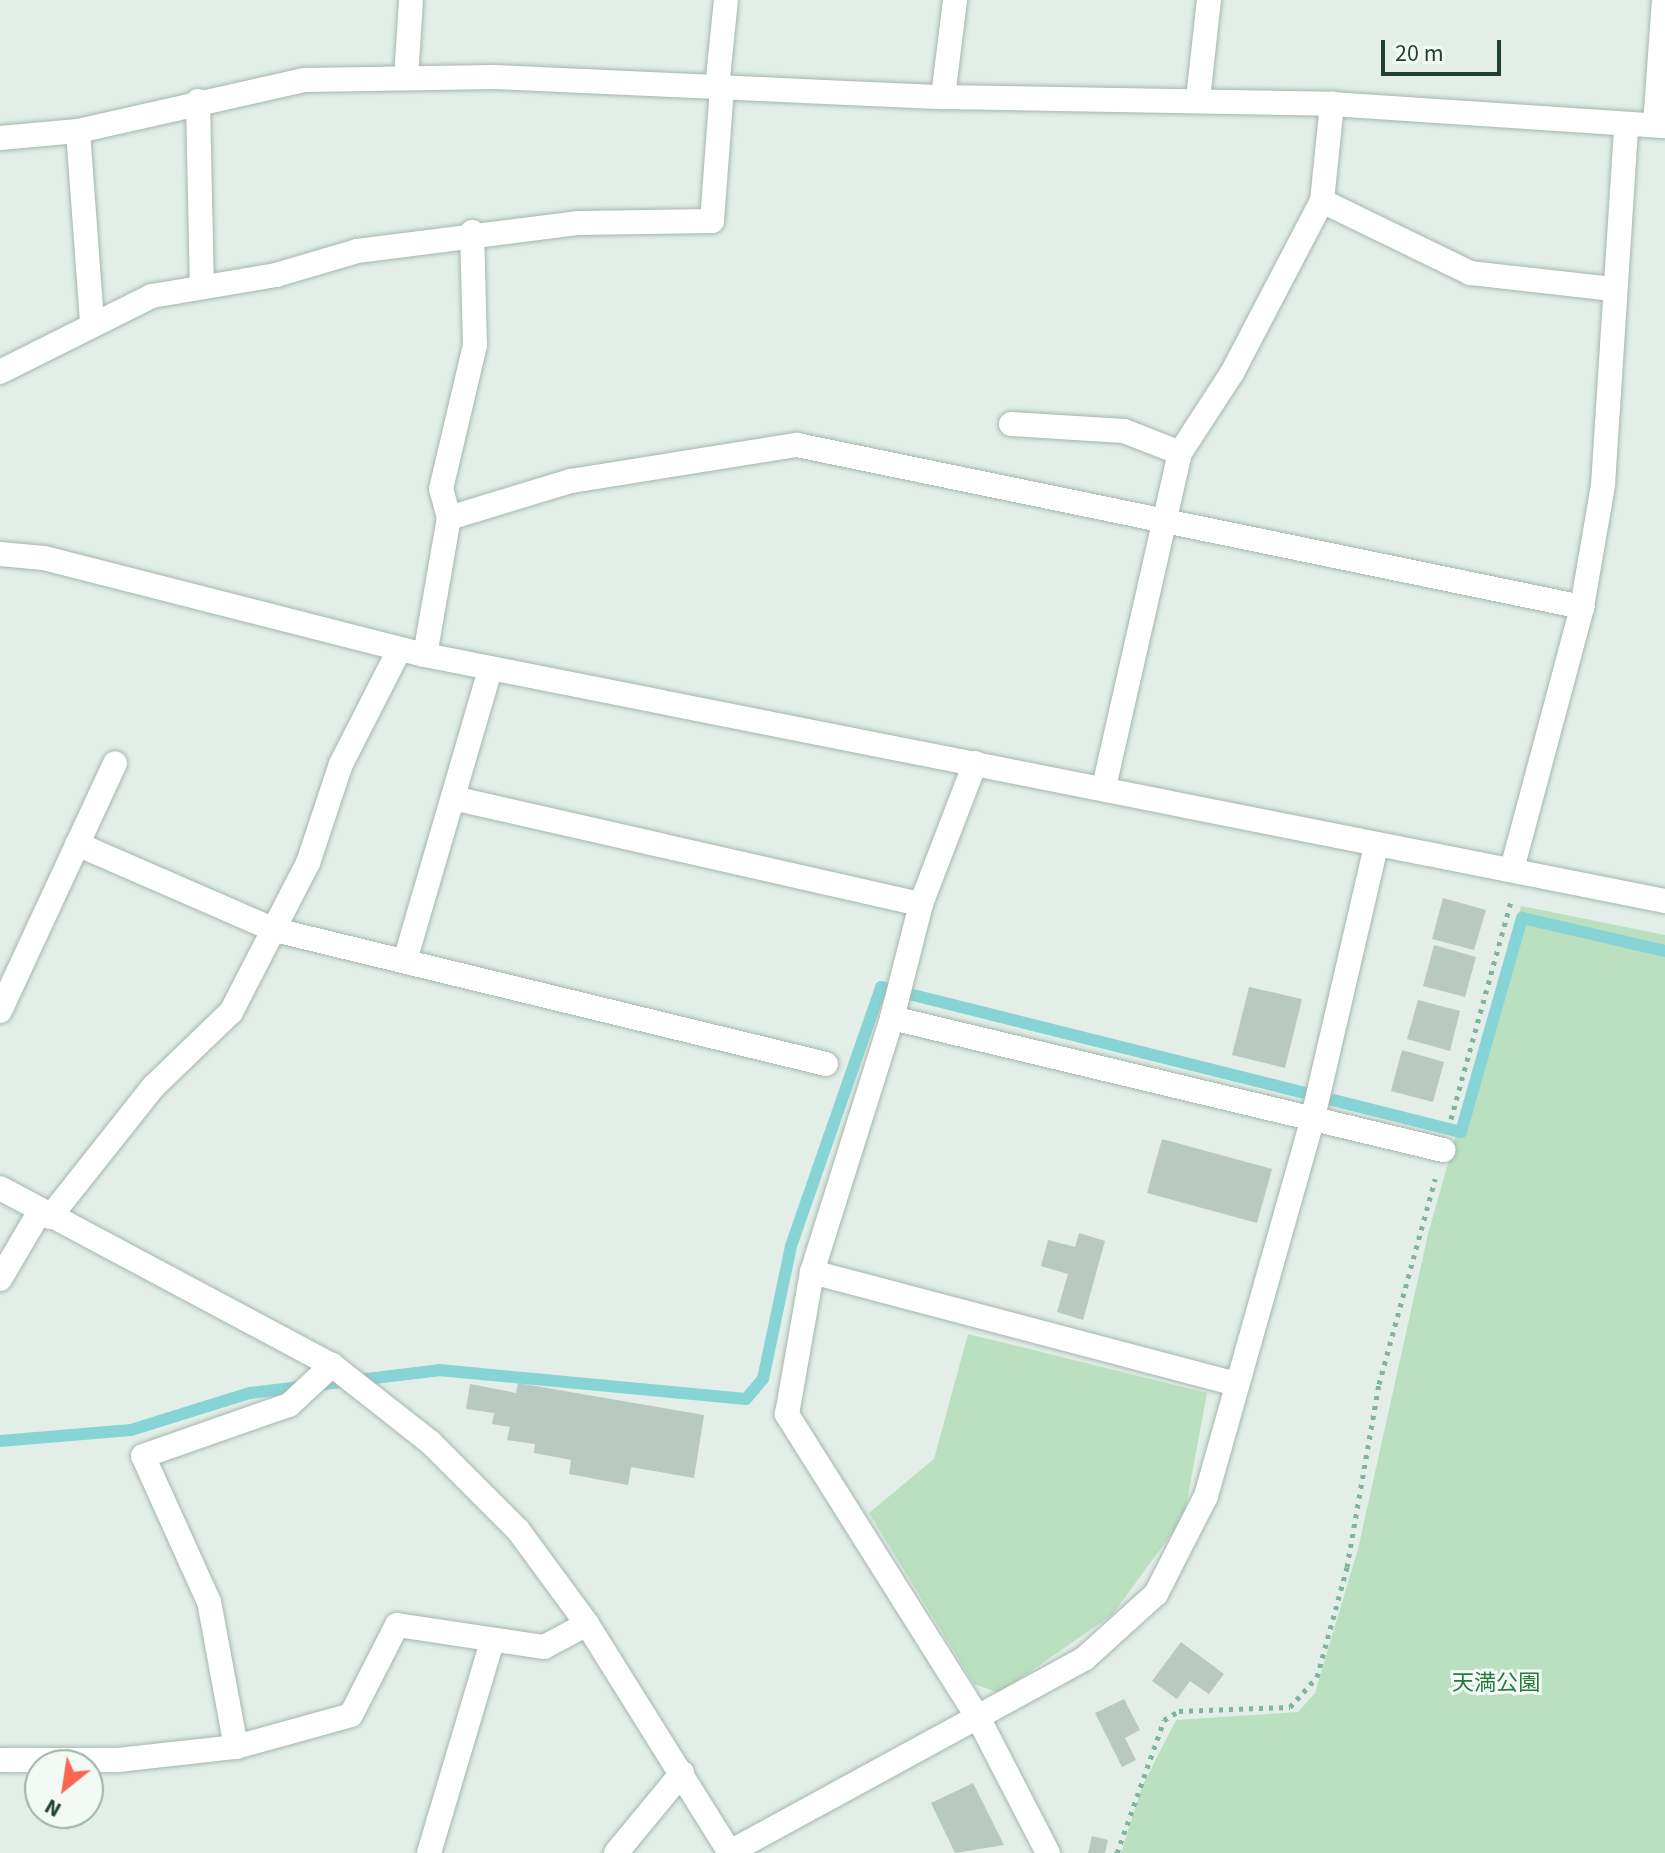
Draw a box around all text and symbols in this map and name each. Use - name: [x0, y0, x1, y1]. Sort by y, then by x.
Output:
- scale bar: [1385, 24, 1505, 74]
- text: 20 m: [1395, 36, 1444, 71]
- park label: 天満公園: [1452, 1671, 1540, 1697]
- north arrow: [24, 1749, 104, 1829]
- text: N: [39, 1791, 67, 1826]

